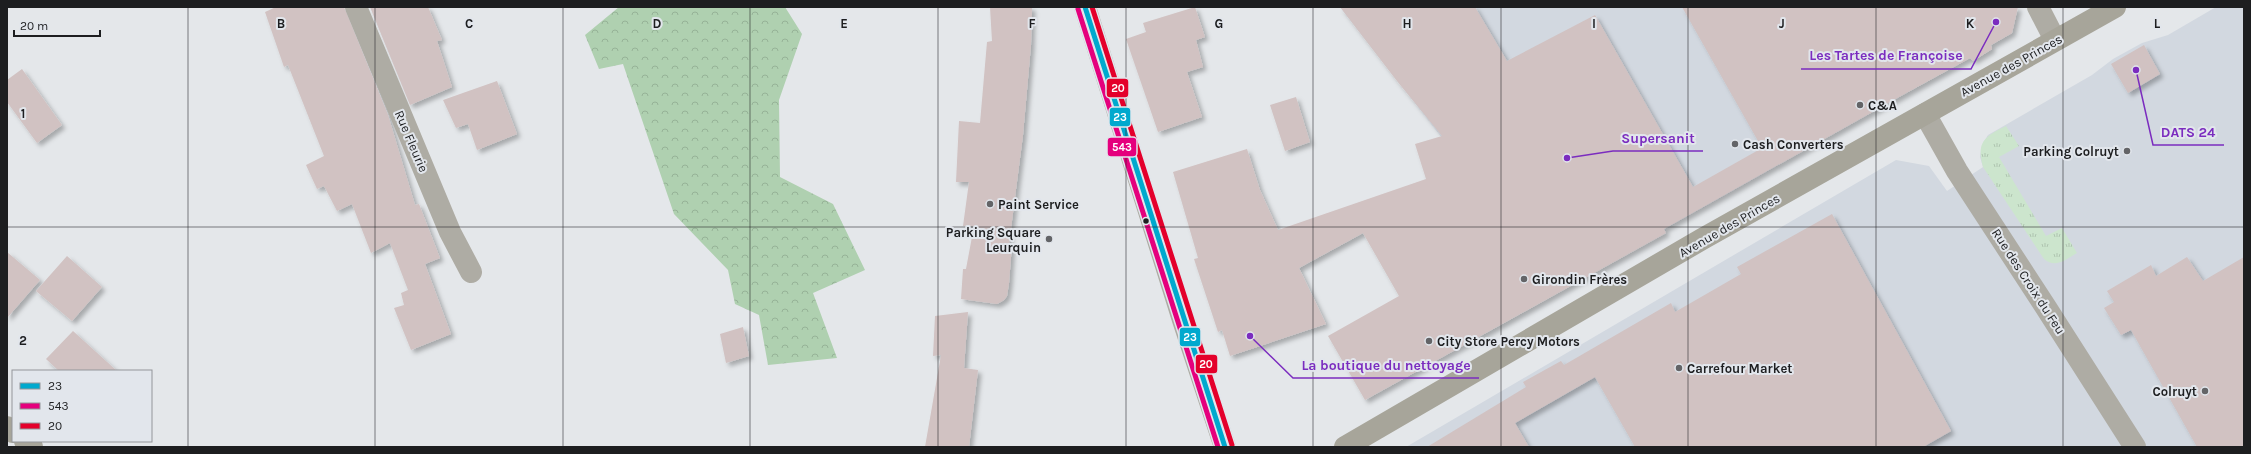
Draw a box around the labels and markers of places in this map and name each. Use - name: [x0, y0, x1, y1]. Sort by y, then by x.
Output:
- callout: Les Tartes de Françoise: [1801, 43, 1971, 69]
- place label: C&A: [1868, 98, 1897, 113]
- marker: C&A: [1855, 100, 1865, 110]
- callout: DATS 24: [2153, 119, 2224, 145]
- callout: Supersanit: [1613, 125, 1703, 151]
- place label: Cash Converters: [1743, 137, 1844, 152]
- marker: Cash Converters: [1730, 139, 1740, 149]
- place label: Parking Colruyt: [2023, 144, 2119, 159]
- marker: Parking Colruyt: [2122, 146, 2132, 156]
- place label: Paint Service: [998, 197, 1079, 212]
- marker: Paint Service: [985, 199, 995, 209]
- unlabelled marker: [1141, 216, 1151, 226]
- place label: Parking Square Leurquin: [946, 225, 1041, 256]
- marker: Parking Square Leurquin: [1044, 234, 1054, 244]
- place label: Girondin Frères: [1532, 272, 1627, 287]
- marker: Girondin Frères: [1519, 274, 1529, 284]
- place label: City Store Percy Motors: [1437, 334, 1580, 349]
- marker: City Store Percy Motors: [1424, 336, 1434, 346]
- callout: La boutique du nettoyage: [1293, 352, 1479, 378]
- place label: Carrefour Market: [1687, 361, 1792, 376]
- marker: Carrefour Market: [1674, 363, 1684, 373]
- place label: Colruyt: [2153, 384, 2197, 399]
- marker: Colruyt: [2200, 386, 2210, 396]

